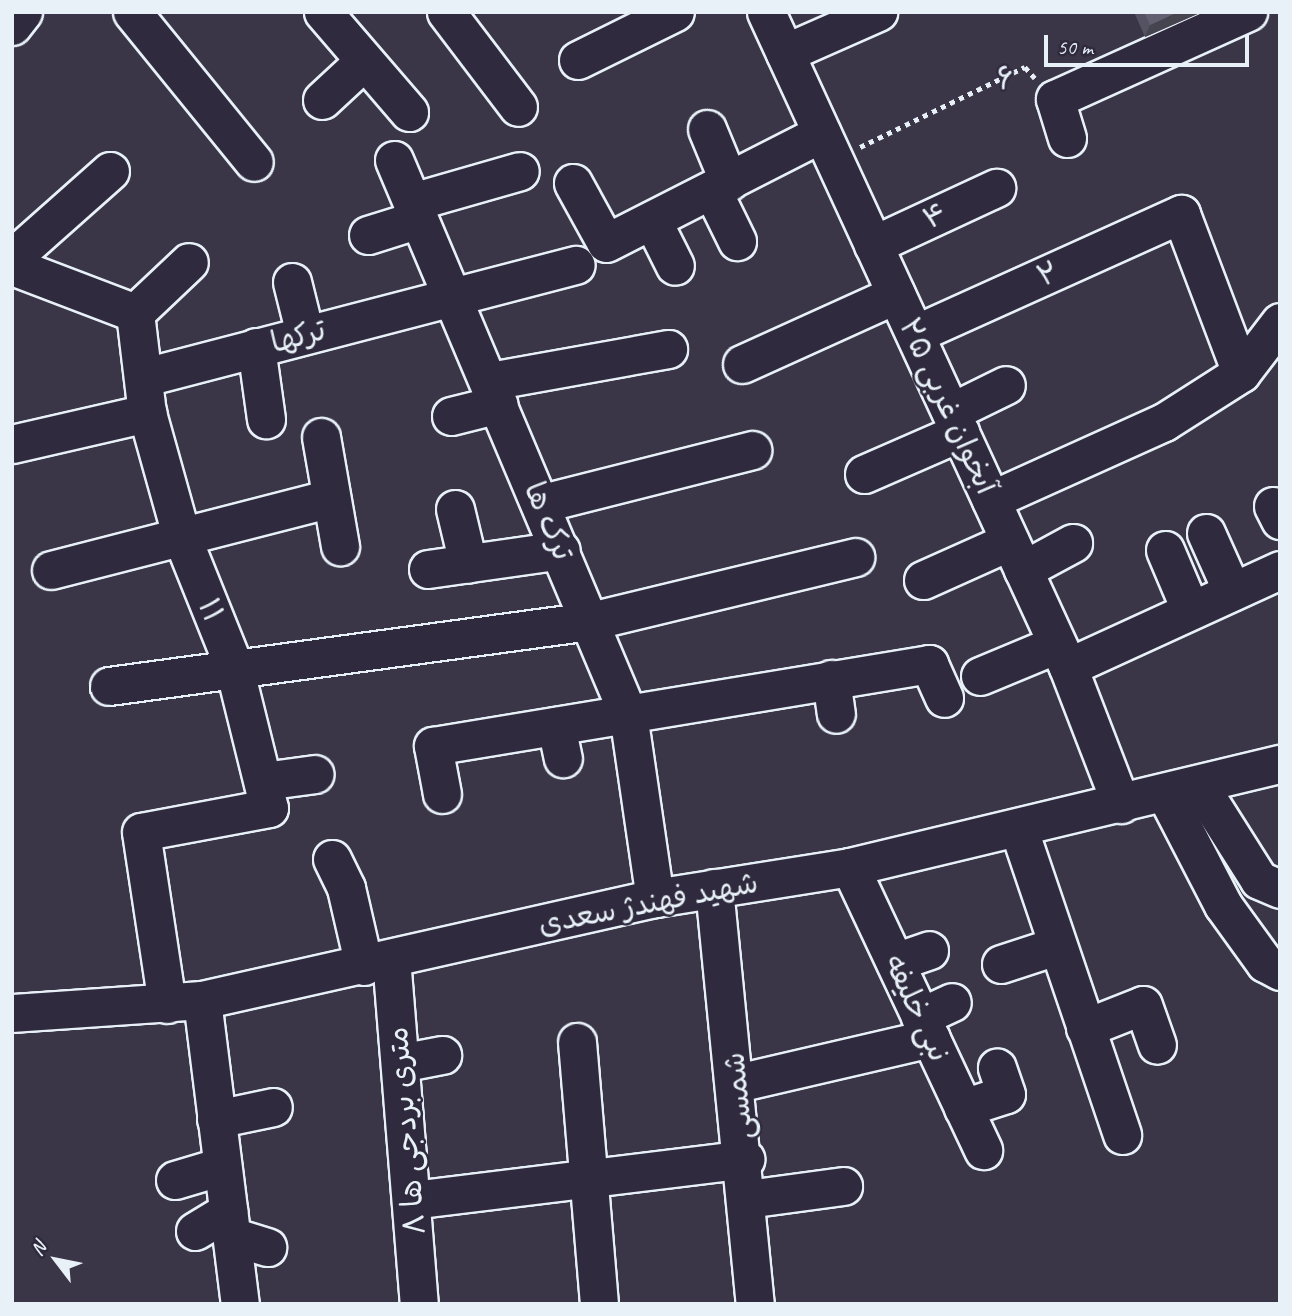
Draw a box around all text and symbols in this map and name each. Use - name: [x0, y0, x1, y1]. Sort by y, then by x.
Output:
- scale bar: [1047, 21, 1252, 65]
- text: 50 m: [1057, 34, 1093, 60]
- street label: ۶: [991, 58, 1021, 98]
- street label: ۴: [917, 195, 953, 237]
- street label: ۲: [1031, 253, 1065, 295]
- street label: ترکها: [267, 311, 329, 361]
- street label: آبخوان غربی ۲۵: [891, 312, 1005, 500]
- street label: ترک ها: [516, 476, 582, 566]
- street label: ۱۱: [190, 593, 232, 627]
- street label: شهید فهندژ سعدی: [535, 864, 761, 942]
- street label: نبی خلیفه: [877, 949, 957, 1067]
- street label: ۸ متری بردجی ها: [379, 1025, 433, 1237]
- street label: شمسی: [716, 1051, 760, 1141]
- north arrow: [21, 1225, 91, 1295]
- text: N: [25, 1238, 51, 1260]

